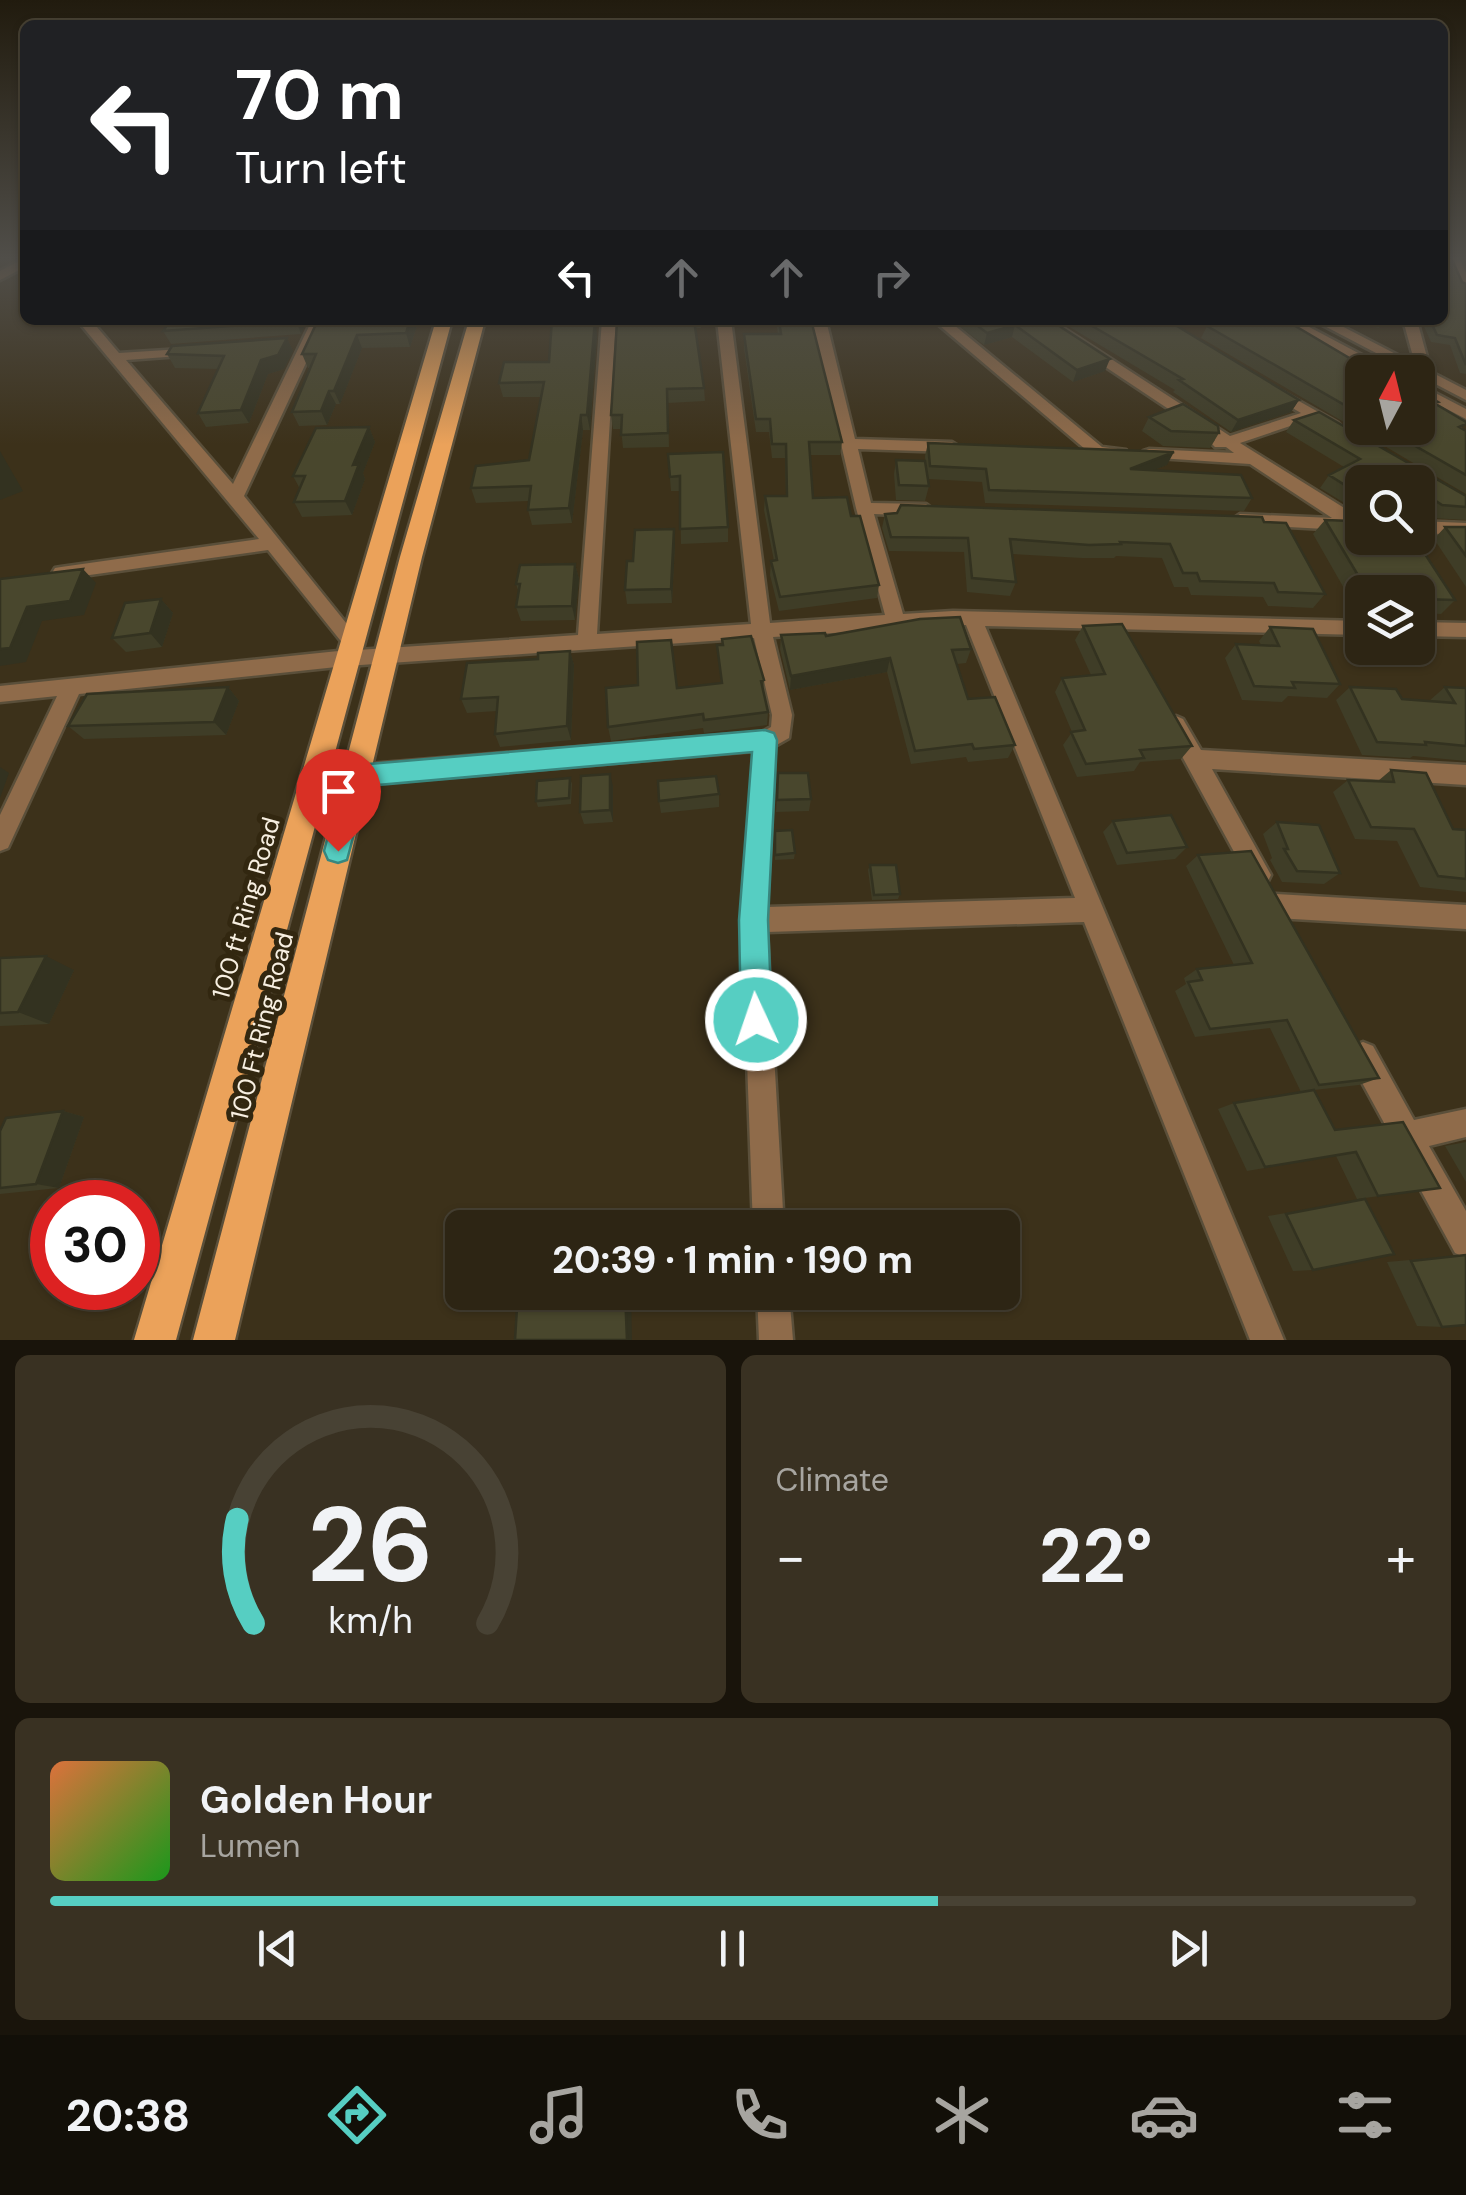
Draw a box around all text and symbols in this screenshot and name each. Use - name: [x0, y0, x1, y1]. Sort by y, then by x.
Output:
- text: 70 m: [235, 50, 404, 141]
- icon: left: [70, 60, 200, 190]
- text: Turn left: [235, 138, 407, 197]
- icon: left: [549, 250, 604, 305]
- icon: ahead: [654, 250, 709, 305]
- icon: ahead: [759, 250, 814, 305]
- icon: right: [864, 250, 919, 305]
- north arrow: [1345, 355, 1435, 445]
- map controls: [1345, 355, 1435, 665]
- button: search: [1345, 465, 1435, 555]
- button: layers: [1345, 575, 1435, 665]
- pin: [296, 749, 381, 852]
- icon: arrive: [311, 764, 366, 819]
- street label: 100 ft Ring Road: [204, 813, 288, 1003]
- street label: 100 Ft Ring Road: [223, 929, 301, 1123]
- position arrow: [704, 968, 808, 1072]
- speed limit sign: 30: [30, 1180, 160, 1310]
- text: 20:39 · 1 min · 190 m: [552, 1235, 913, 1285]
- text: Climate: [776, 1459, 889, 1501]
- text: 26: [307, 1478, 433, 1613]
- text: 22°: [1039, 1508, 1153, 1605]
- text: −: [776, 1521, 806, 1593]
- text: +: [1386, 1521, 1416, 1593]
- text: km/h: [328, 1598, 412, 1644]
- text: Golden Hour: [200, 1775, 432, 1825]
- text: Lumen: [200, 1825, 300, 1867]
- icon: previous: [250, 1921, 305, 1976]
- icon: pause: [705, 1921, 760, 1976]
- icon: next: [1161, 1921, 1216, 1976]
- icon: directions: [322, 2080, 392, 2150]
- icon: music: [524, 2080, 594, 2150]
- icon: phone: [725, 2080, 795, 2150]
- icon: climate: [927, 2080, 997, 2150]
- icon: car: [1129, 2080, 1199, 2150]
- icon: filters: [1330, 2080, 1400, 2150]
- text: 20:38: [66, 2086, 190, 2145]

